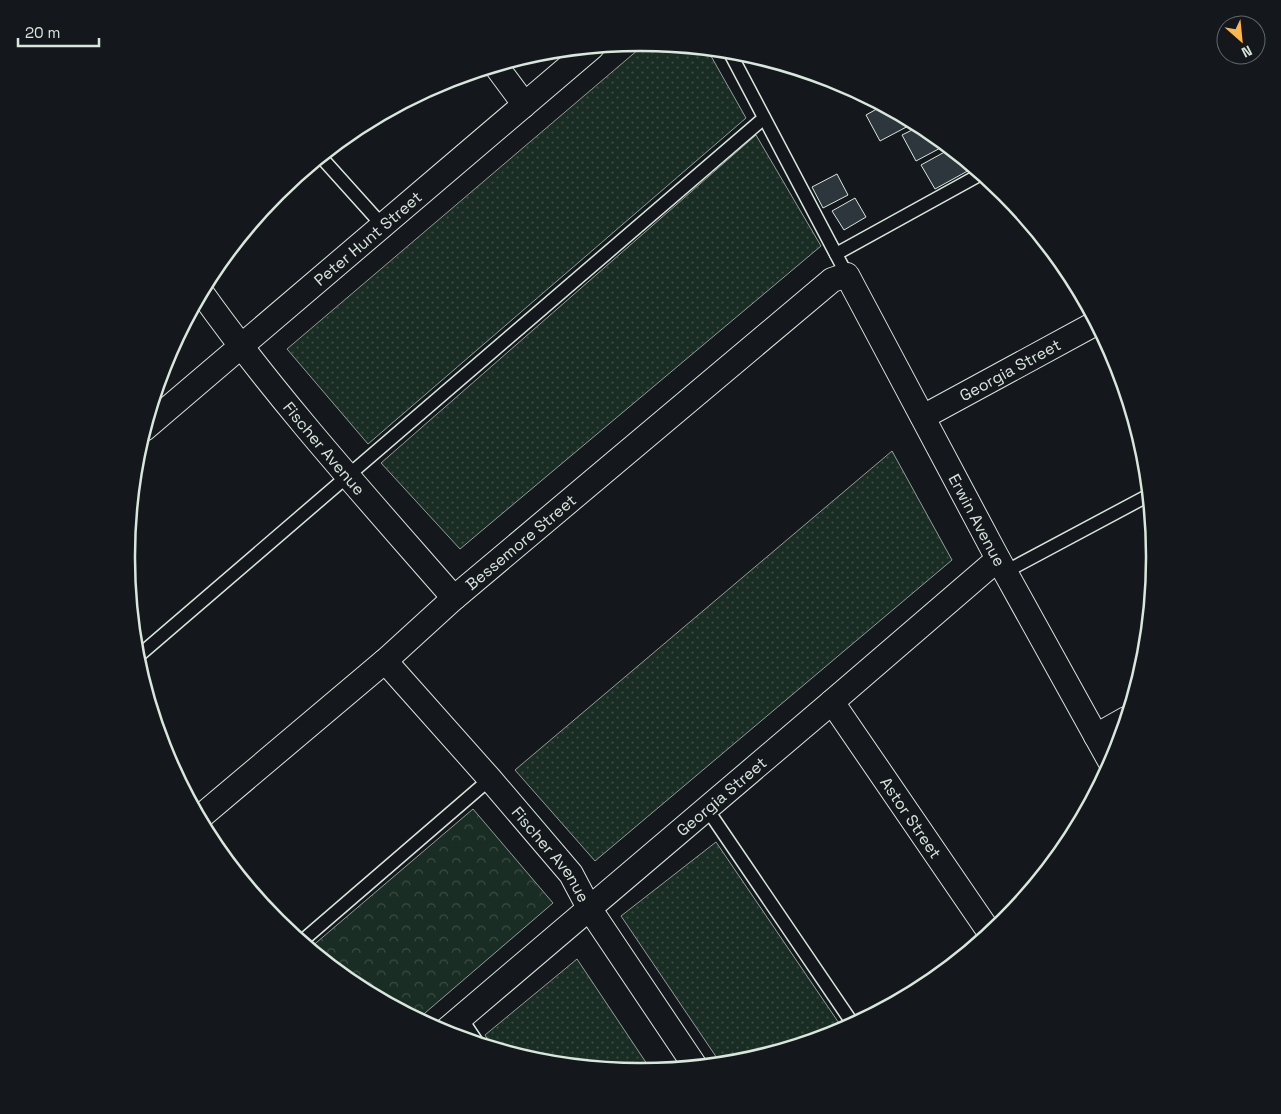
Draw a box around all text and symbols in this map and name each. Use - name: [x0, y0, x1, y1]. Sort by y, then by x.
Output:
- scale bar: [18, 15, 99, 47]
- north arrow: [1216, 15, 1266, 65]
- text: 20 m: [25, 23, 60, 42]
- text: N: [1239, 41, 1255, 62]
- street label: Peter Hunt Street: [309, 186, 426, 290]
- street label: Georgia Street: [956, 334, 1064, 406]
- street label: Fischer Avenue: [279, 397, 370, 499]
- street label: Erwin Avenue: [944, 470, 1010, 570]
- street label: Bessemore Street: [461, 489, 580, 594]
- street label: Georgia Street: [672, 752, 771, 841]
- street label: Astor Street: [876, 773, 946, 862]
- street label: Fischer Avenue: [507, 802, 595, 906]

